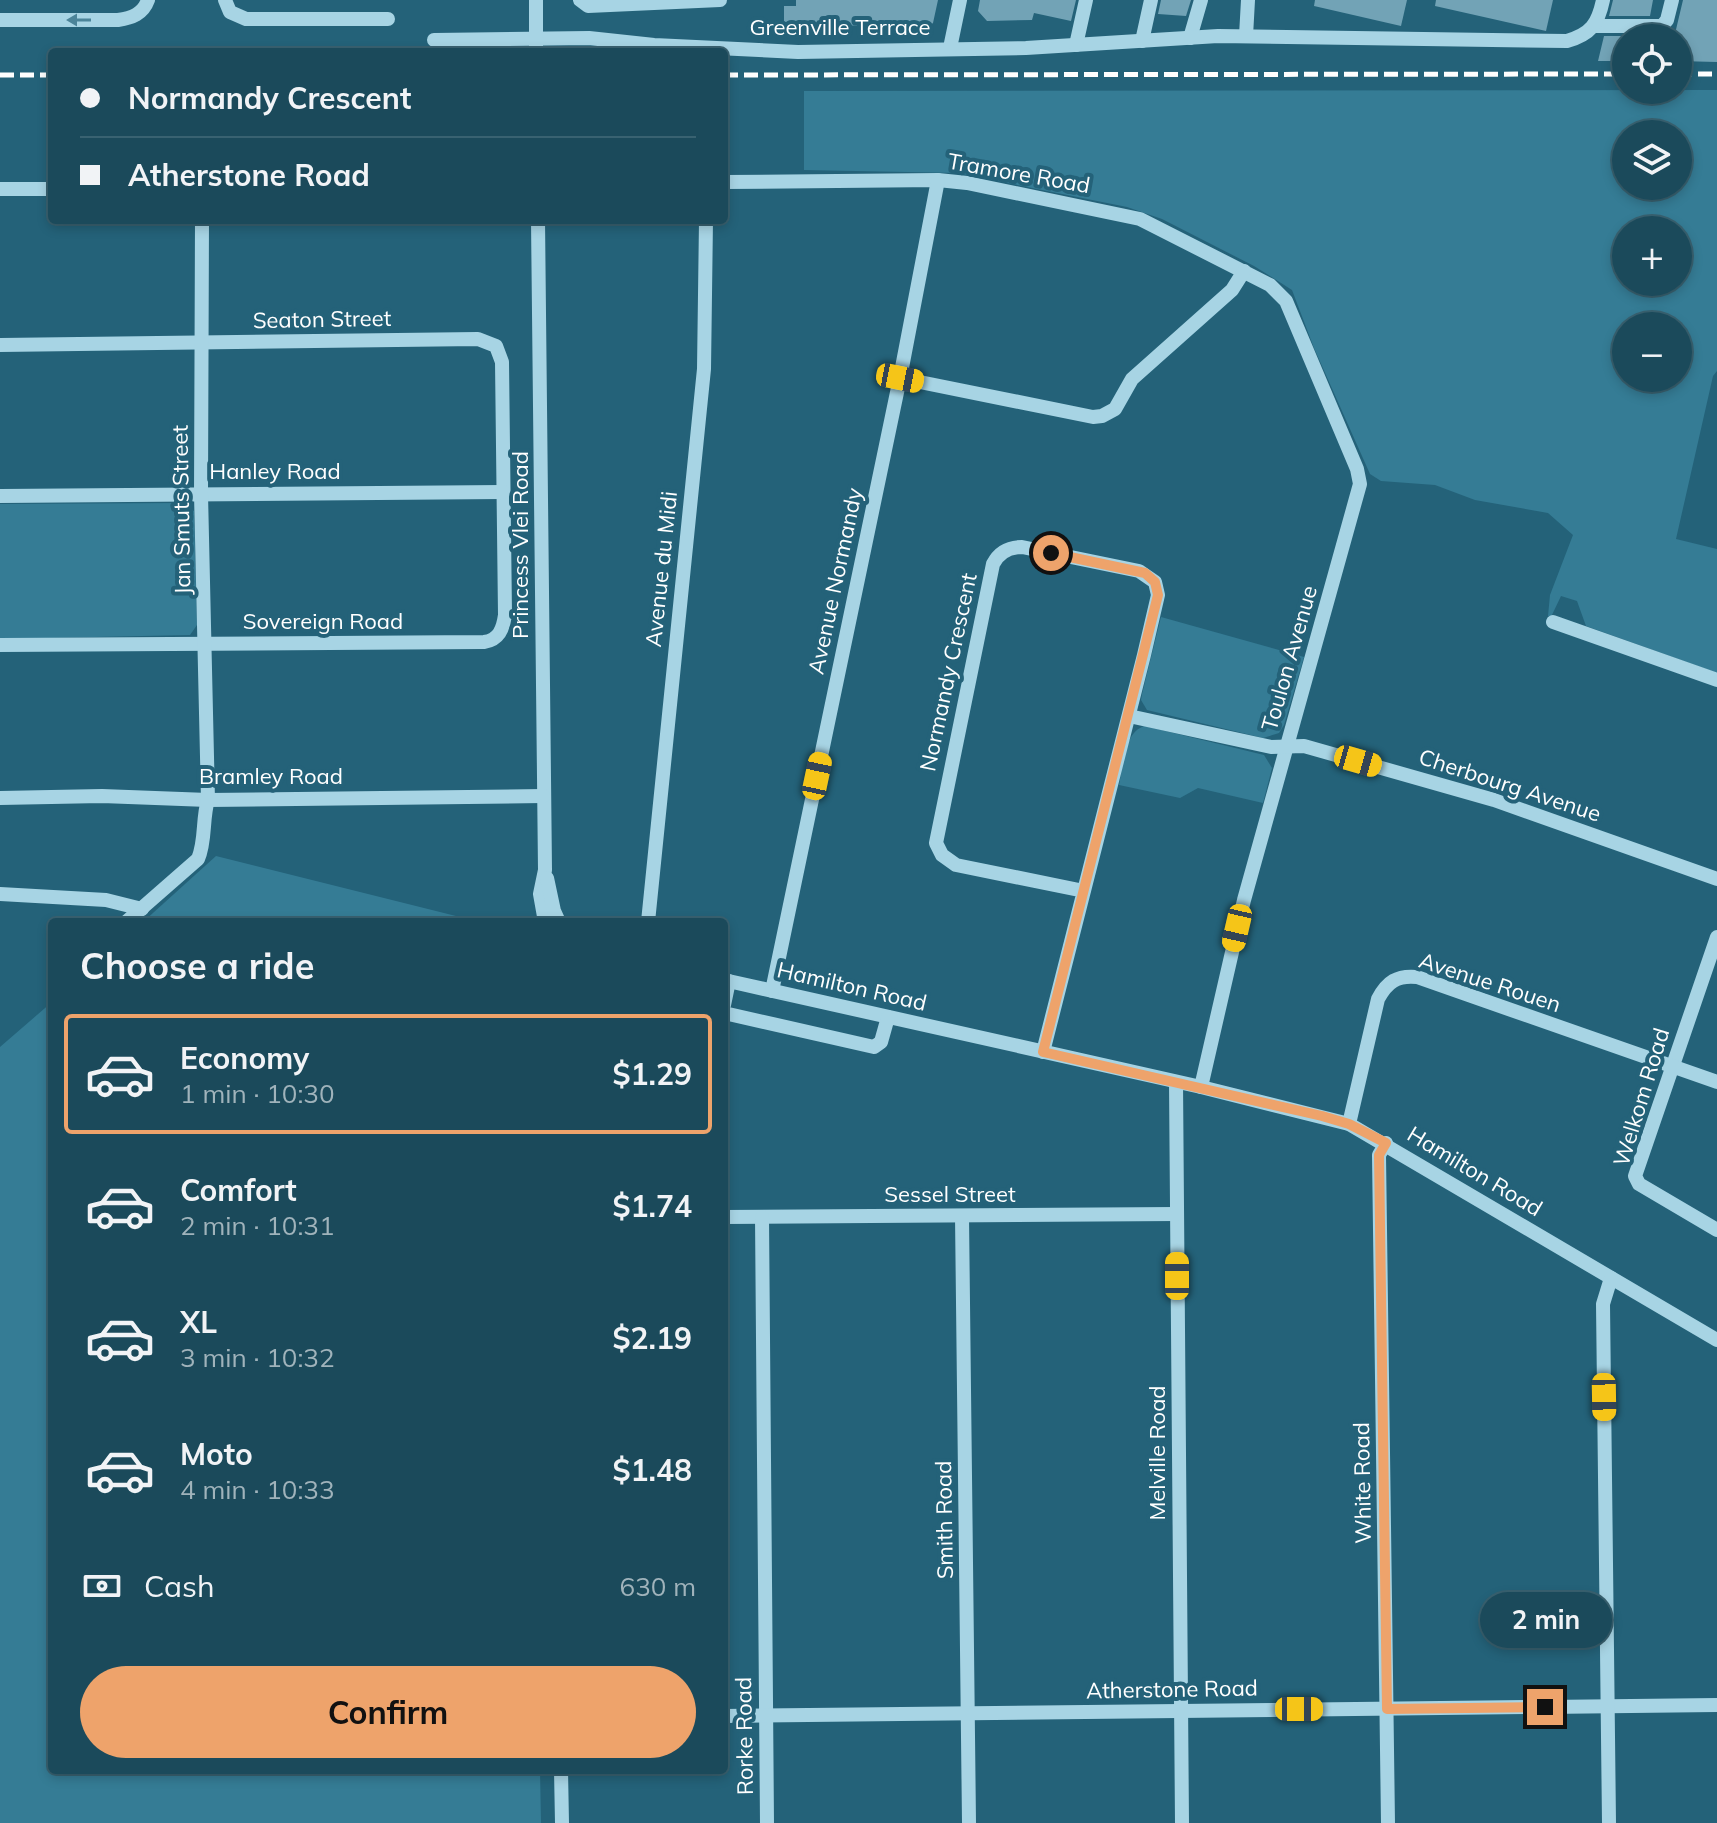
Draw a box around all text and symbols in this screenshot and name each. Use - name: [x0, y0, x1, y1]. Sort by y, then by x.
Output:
- street label: Greenville Terrace: [749, 13, 931, 41]
- one-way arrow: [66, 14, 91, 26]
- map controls: [1612, 24, 1692, 392]
- button: locate: [1612, 24, 1692, 104]
- text: Normandy Crescent: [128, 79, 411, 117]
- button: layers: [1612, 120, 1692, 200]
- street label: Tramore Road: [946, 147, 1092, 199]
- text: Atherstone Road: [128, 156, 370, 194]
- button: +: [1612, 216, 1692, 296]
- street label: Seaton Street: [253, 304, 392, 334]
- button: −: [1612, 312, 1692, 392]
- car: [874, 362, 926, 394]
- street label: Jan Smuts Street: [166, 424, 196, 595]
- street label: Princess Vlei Road: [506, 451, 534, 639]
- street label: Hanley Road: [209, 457, 341, 485]
- street label: Avenue Normandy: [802, 485, 868, 677]
- street label: Avenue du Midi: [639, 490, 683, 648]
- route start: [1033, 535, 1069, 571]
- street label: Normandy Crescent: [913, 570, 983, 774]
- street label: Toulon Avenue: [1255, 582, 1323, 734]
- street label: Sovereign Road: [243, 607, 403, 635]
- street label: Cherbourg Avenue: [1415, 742, 1605, 828]
- car: [1332, 743, 1384, 779]
- car: [800, 750, 834, 802]
- street label: Bramley Road: [199, 762, 343, 790]
- car: [1220, 902, 1254, 954]
- text: Choose a ride: [80, 943, 314, 988]
- street label: Avenue Rouen: [1416, 946, 1564, 1018]
- street label: Hamilton Road: [775, 955, 929, 1017]
- street label: Welkom Road: [1607, 1025, 1675, 1169]
- icon: car: [84, 1038, 156, 1110]
- text: Economy: [180, 1039, 309, 1077]
- text: $1.29: [613, 1055, 692, 1093]
- text: 1 min · 10:30: [180, 1077, 335, 1110]
- street label: Hamilton Road: [1402, 1120, 1548, 1222]
- icon: car: [84, 1170, 156, 1242]
- text: Comfort: [180, 1171, 297, 1209]
- street label: Sessel Street: [884, 1180, 1016, 1208]
- text: $1.74: [613, 1187, 692, 1225]
- text: 2 min · 10:31: [180, 1209, 335, 1242]
- car: [1165, 1252, 1189, 1300]
- icon: car: [84, 1302, 156, 1374]
- text: XL: [180, 1303, 217, 1341]
- text: $2.19: [613, 1319, 692, 1357]
- text: 3 min · 10:32: [180, 1341, 335, 1374]
- car: [1592, 1373, 1616, 1421]
- street label: Melville Road: [1143, 1385, 1171, 1521]
- street label: White Road: [1347, 1422, 1377, 1544]
- icon: car: [84, 1434, 156, 1506]
- text: Moto: [180, 1435, 253, 1473]
- text: $1.48: [613, 1451, 692, 1489]
- street label: Smith Road: [929, 1460, 959, 1580]
- text: 4 min · 10:33: [180, 1473, 335, 1506]
- icon: cash: [80, 1564, 124, 1608]
- text: Cash: [144, 1567, 215, 1605]
- text: 630 m: [620, 1570, 696, 1603]
- callout: 2 min: [1479, 1591, 1611, 1647]
- text: 2 min: [1512, 1603, 1580, 1636]
- button: Confirm: [80, 1666, 696, 1758]
- street label: Atherstone Road: [1086, 1674, 1258, 1704]
- street label: Rorke Road: [729, 1677, 759, 1795]
- route end: [1527, 1689, 1563, 1725]
- car: [1275, 1697, 1323, 1721]

